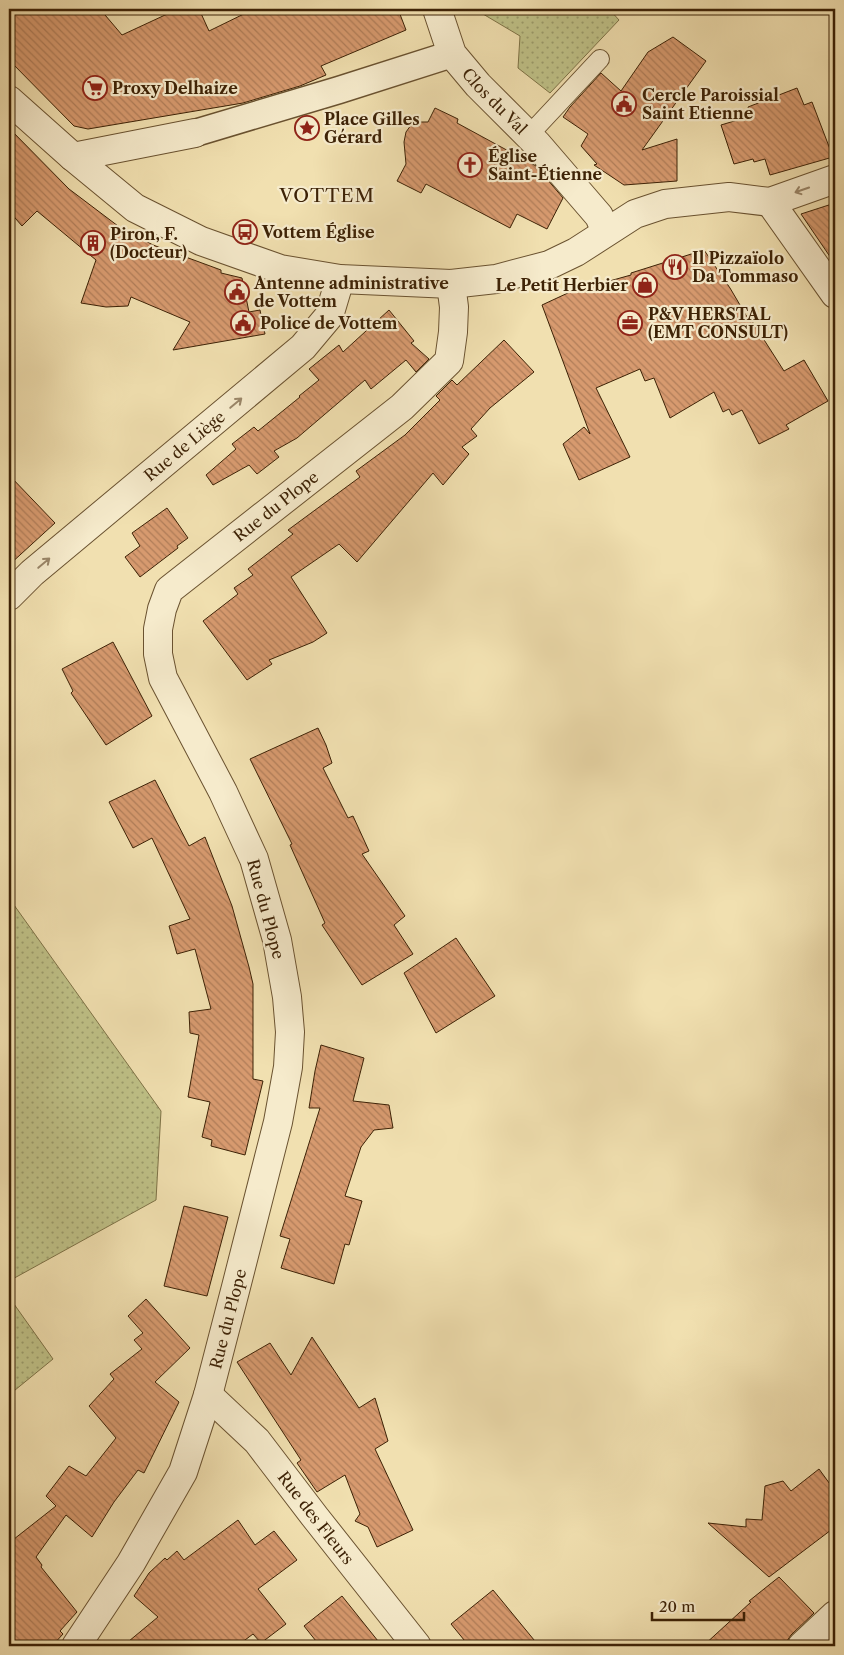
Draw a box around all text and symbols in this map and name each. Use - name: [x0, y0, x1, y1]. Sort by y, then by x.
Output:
- street label: Clos du Val: [458, 64, 532, 139]
- supermarket icon: Proxy Delhaize: [82, 75, 108, 101]
- place label: Proxy Delhaize: [112, 78, 238, 98]
- place label: Cercle Paroissial Saint Etienne: [642, 85, 779, 123]
- public building icon: Cercle Paroissial Saint Etienne: [611, 91, 637, 117]
- place label: Place Gilles Gérard: [324, 109, 420, 147]
- place icon: Place Gilles Gérard: [294, 115, 320, 141]
- place label: Église Saint-Étienne: [488, 146, 603, 184]
- church icon: Église Saint-Étienne: [457, 152, 483, 178]
- district label: VOTTEM: [278, 184, 375, 207]
- one-way arrow: [795, 186, 811, 195]
- bus stop icon: Vottem Église: [232, 219, 258, 245]
- place label: Vottem Église: [261, 222, 375, 242]
- place label: Piron, F. (Docteur): [110, 224, 187, 262]
- building icon: Piron, F. (Docteur): [80, 230, 106, 256]
- place label: Il Pizzaïolo Da Tommaso: [692, 248, 798, 286]
- restaurant icon: Il Pizzaïolo Da Tommaso: [662, 254, 688, 280]
- shop icon: Le Petit Herbier: [632, 272, 658, 298]
- place label: Antenne administrative de Vottem: [253, 273, 449, 311]
- place label: Le Petit Herbier: [496, 275, 628, 295]
- public building icon: Antenne administrative de Vottem: [224, 279, 250, 305]
- place label: P&V HERSTAL (EMT CONSULT): [648, 304, 788, 342]
- public building icon: Police de Vottem: [230, 310, 256, 336]
- office icon: P&V HERSTAL (EMT CONSULT): [617, 310, 643, 336]
- place label: Police de Vottem: [260, 313, 398, 333]
- one-way arrow: [229, 397, 242, 408]
- street label: Rue de Liège: [140, 406, 229, 485]
- street label: Rue du Plope: [229, 466, 322, 546]
- one-way arrow: [37, 558, 50, 569]
- street label: Rue du Plope: [243, 857, 289, 961]
- street label: Rue du Plope: [205, 1267, 250, 1371]
- street label: Rue des Fleurs: [274, 1467, 358, 1568]
- scale bar: [652, 1590, 744, 1622]
- text: 20 m: [659, 1597, 695, 1616]

